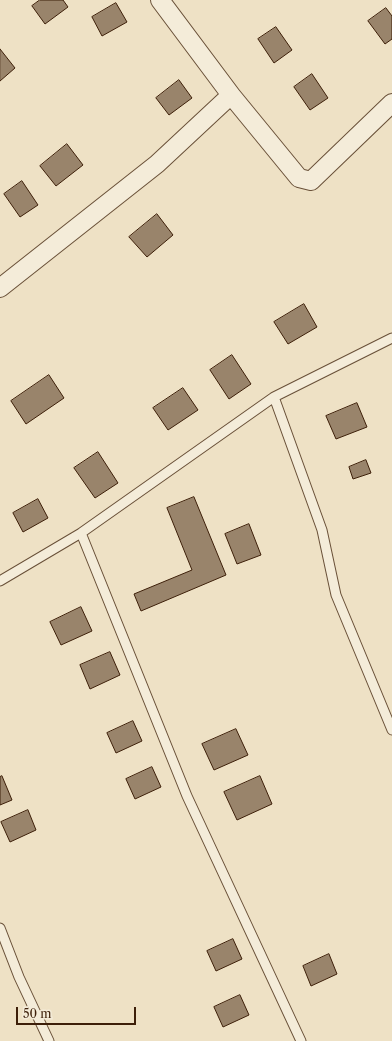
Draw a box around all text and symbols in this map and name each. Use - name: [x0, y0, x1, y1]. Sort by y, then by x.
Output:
- scale bar: [18, 999, 138, 1025]
- text: 50 m: [23, 1006, 52, 1021]

